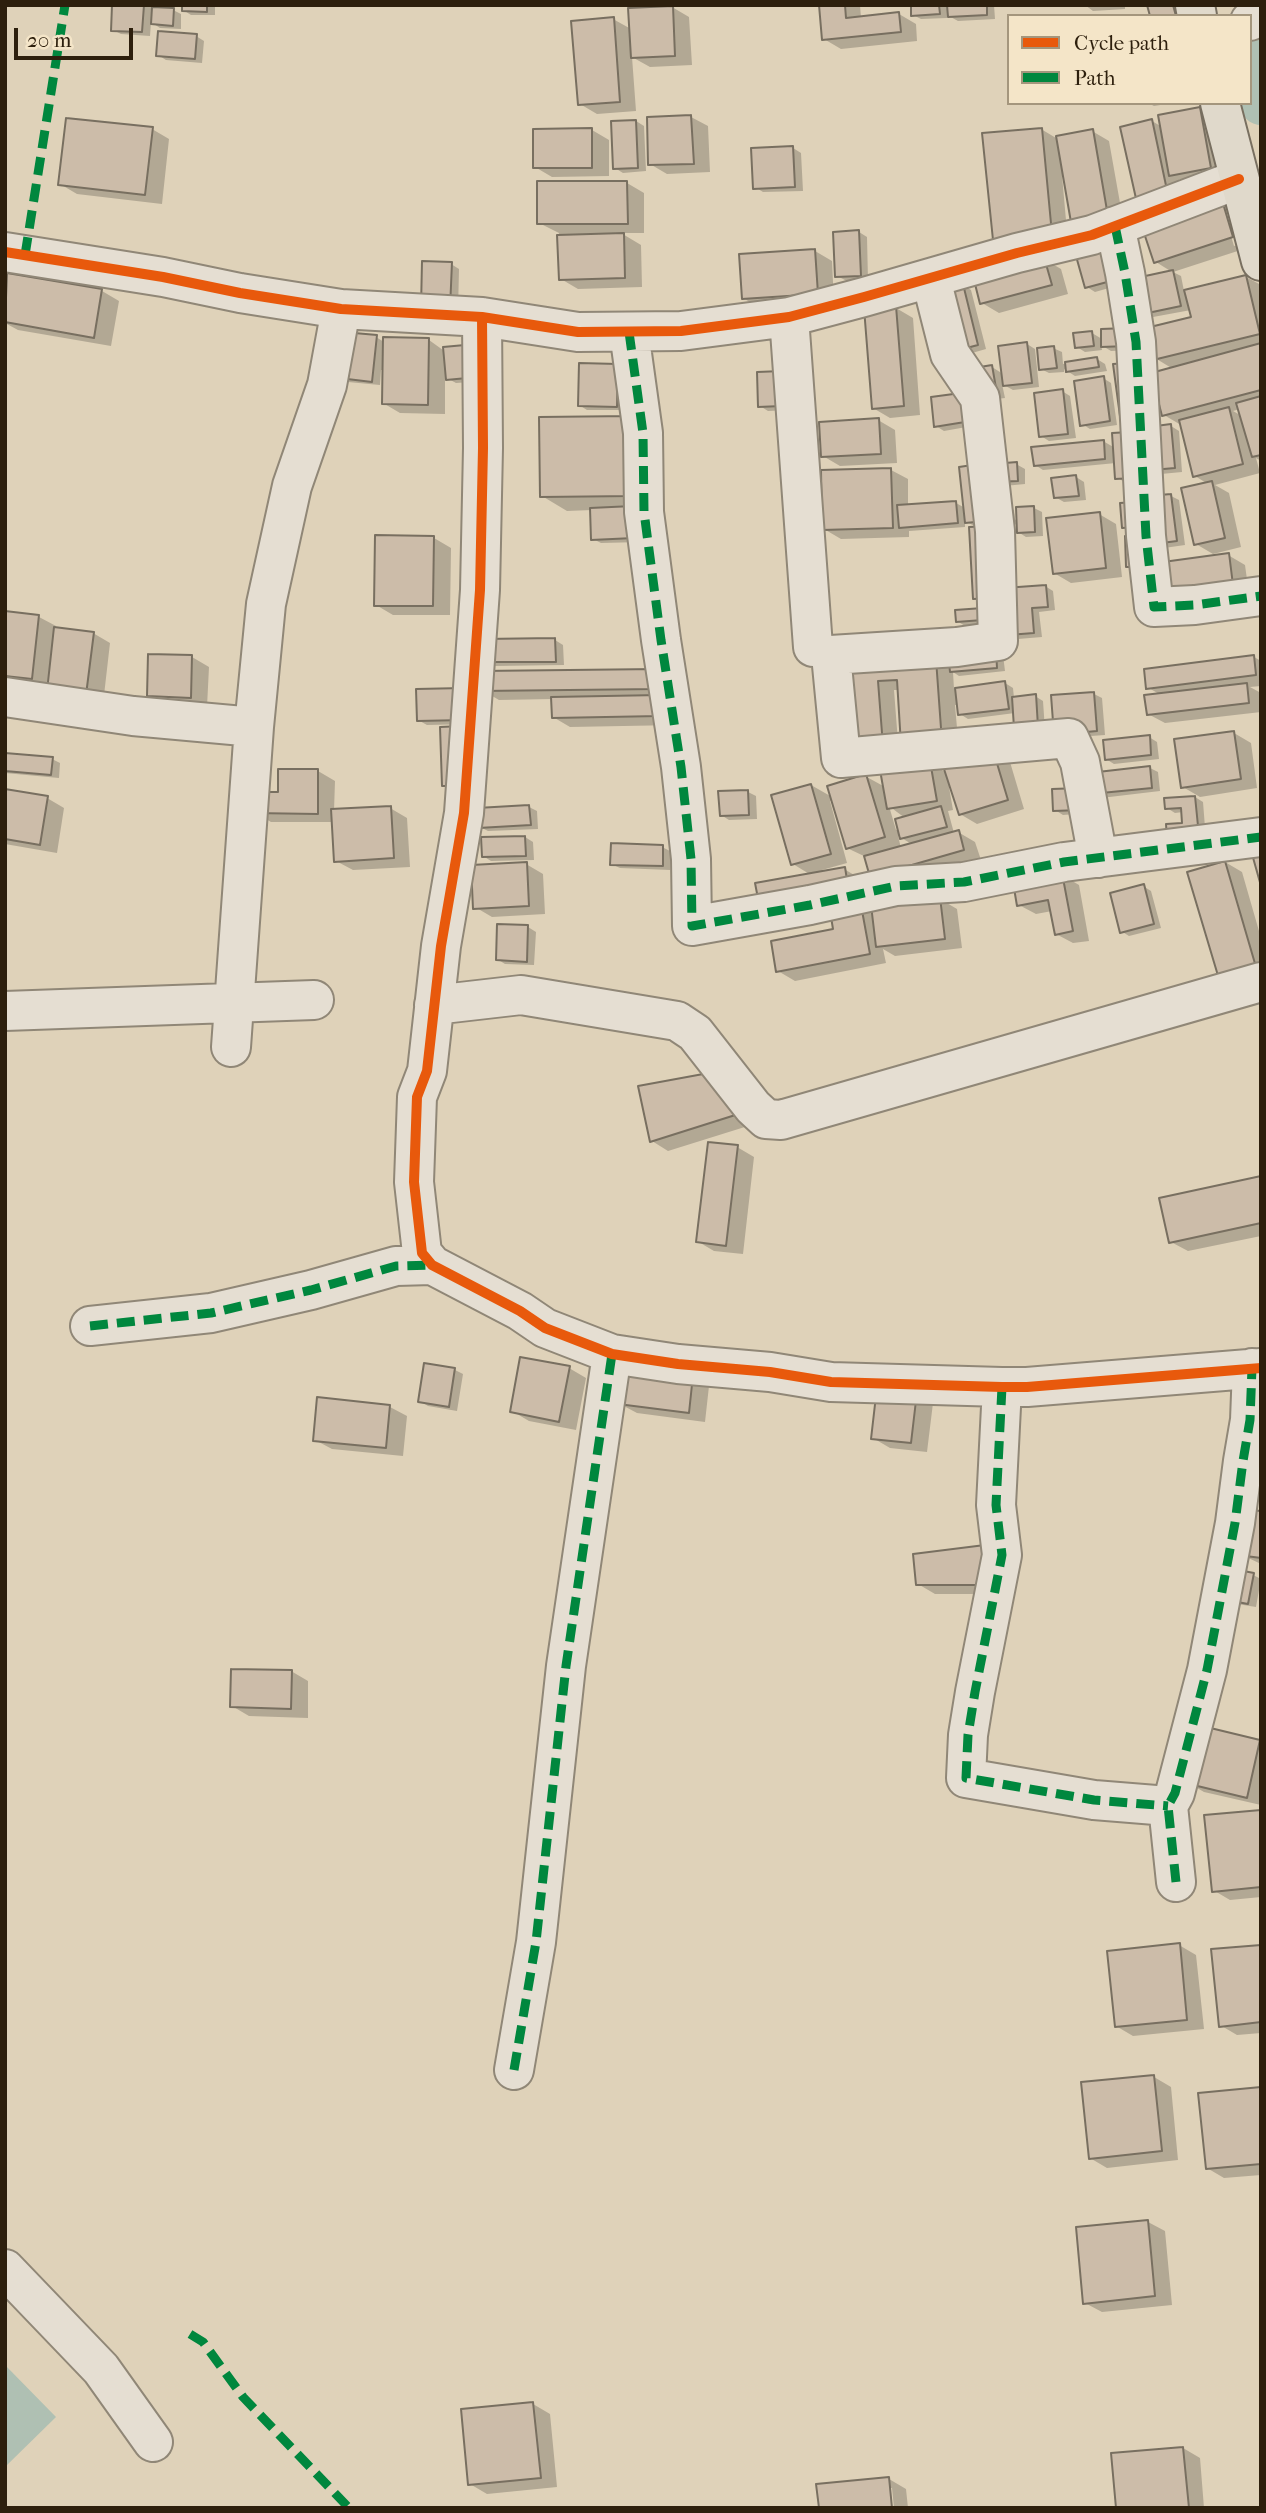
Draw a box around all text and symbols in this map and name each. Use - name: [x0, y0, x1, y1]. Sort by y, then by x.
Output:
- scale bar: [18, 14, 136, 58]
- legend: [1007, 14, 1252, 105]
- text: 20 m: [27, 28, 71, 52]
- text: Cycle path: [1074, 31, 1169, 55]
- text: Path: [1074, 66, 1115, 90]

